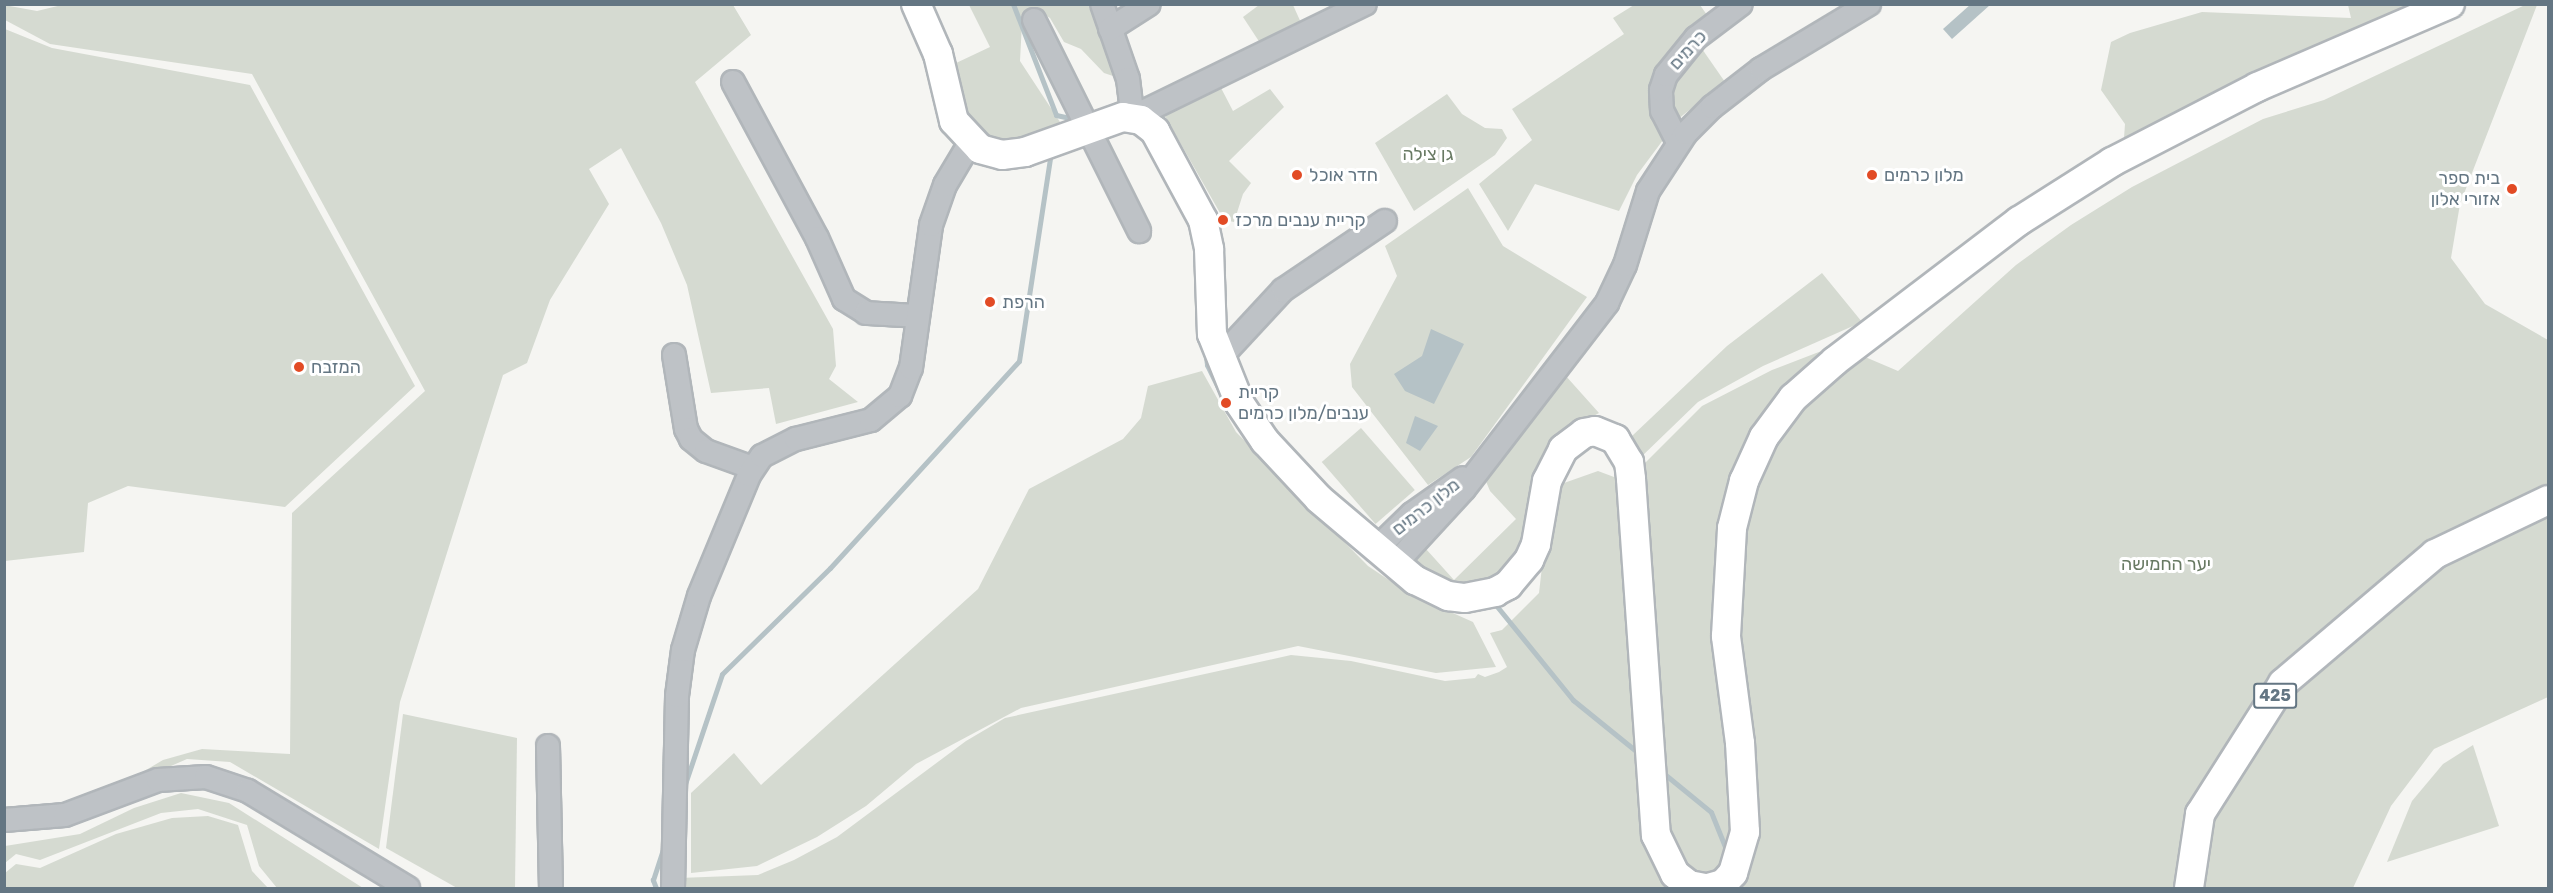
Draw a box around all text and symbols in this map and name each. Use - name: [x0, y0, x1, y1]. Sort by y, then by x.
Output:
- street label: כרמים: [1665, 26, 1711, 74]
- park label: גן צילה: [1403, 143, 1453, 165]
- place label: חדר אוכל: [1309, 164, 1378, 186]
- place label: מלון כרמים: [1884, 164, 1964, 186]
- marker: חדר אוכל: [1290, 168, 1304, 182]
- marker: מלון כרמים: [1865, 168, 1879, 182]
- place label: בית ספר אזורי אלון: [2431, 168, 2500, 210]
- marker: בית ספר אזורי אלון: [2505, 182, 2519, 196]
- place label: קריית ענבים מרכז: [1235, 209, 1366, 231]
- marker: קריית ענבים מרכז: [1216, 213, 1230, 227]
- place label: הרפת: [1002, 291, 1045, 313]
- marker: הרפת: [983, 295, 997, 309]
- place label: המזבח: [311, 356, 361, 378]
- marker: המזבח: [292, 360, 306, 374]
- place label: קריית ענבים/מלון כרמים: [1238, 382, 1369, 424]
- marker: קריית ענבים/מלון כרמים: [1219, 396, 1233, 410]
- street label: מלון כרמים: [1388, 474, 1464, 540]
- park label: יער החמישה: [2121, 553, 2211, 575]
- road number: 425: [2252, 683, 2298, 709]

